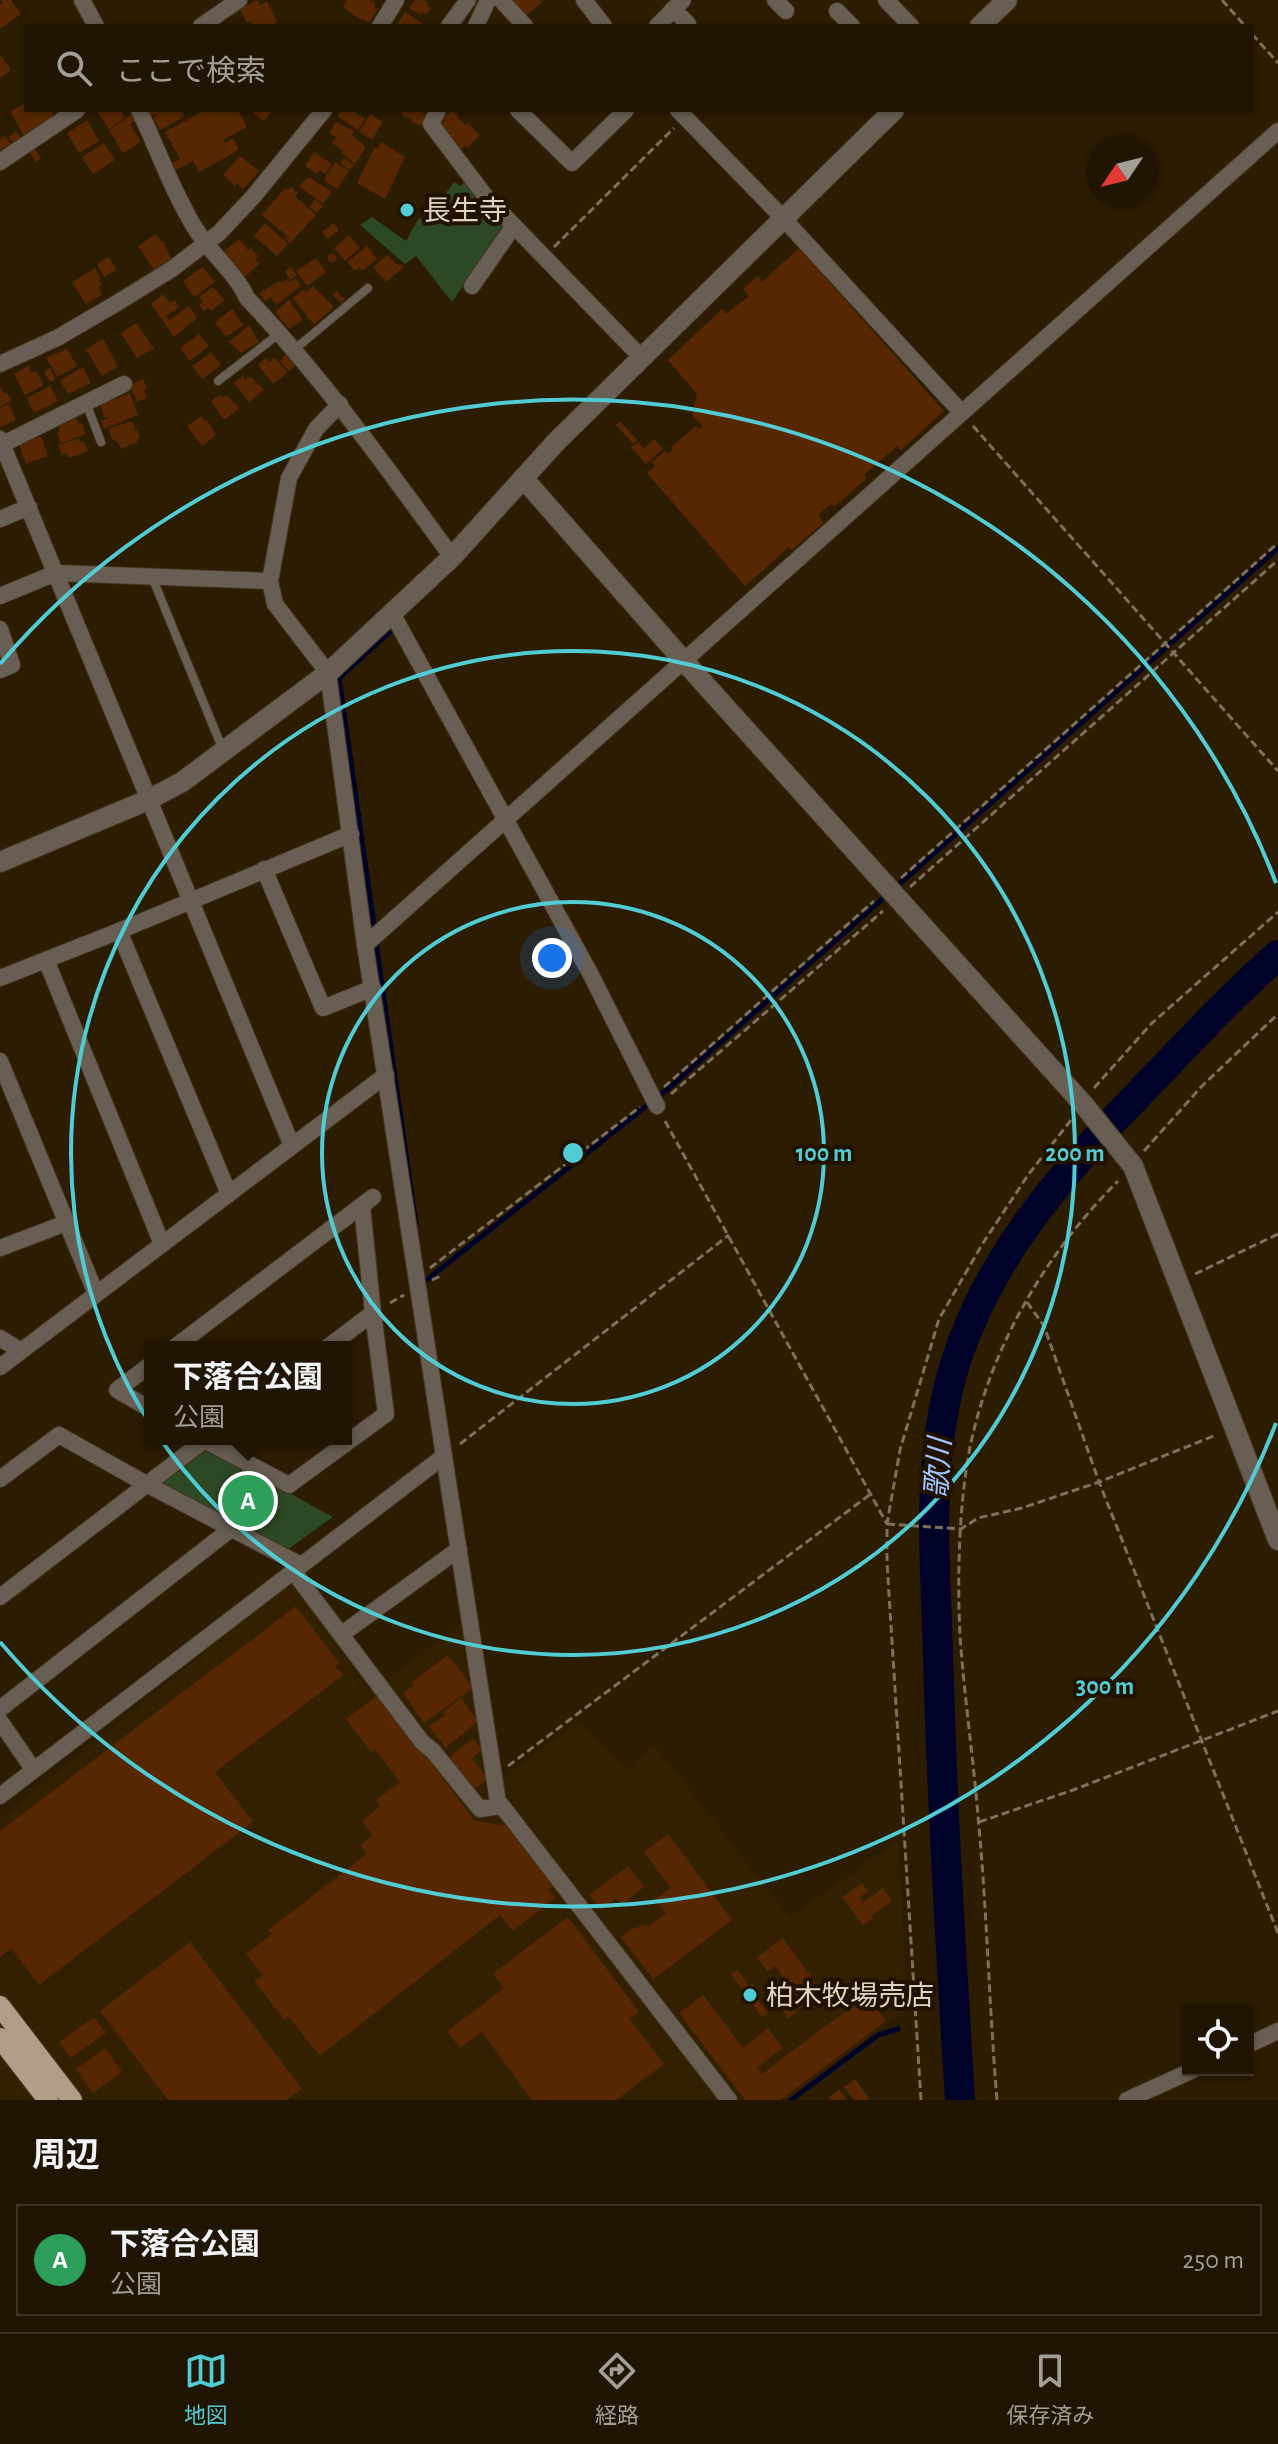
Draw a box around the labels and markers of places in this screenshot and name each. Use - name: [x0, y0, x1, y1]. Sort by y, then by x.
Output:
- place label: 長生寺: [423, 196, 507, 226]
- marker: 長生寺: [398, 201, 416, 219]
- centre of rings: [559, 1139, 587, 1167]
- pin: A: [222, 1471, 274, 1531]
- place label: 柏木牧場売店: [766, 1981, 934, 2011]
- marker: 柏木牧場売店: [741, 1986, 759, 2004]

